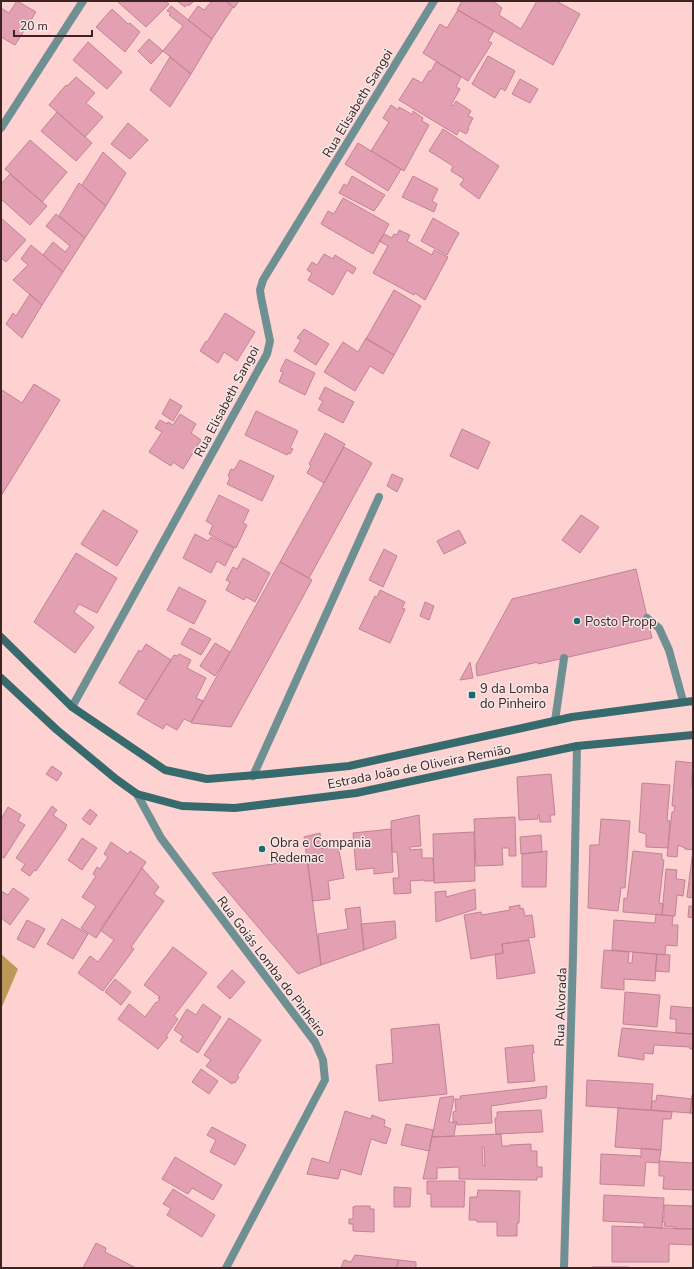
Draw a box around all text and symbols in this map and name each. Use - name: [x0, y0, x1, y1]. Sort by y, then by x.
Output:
- scale bar: [14, 12, 92, 38]
- text: 20 m: [20, 18, 48, 34]
- street label: Rua Elisabeth Sangoi: [318, 46, 397, 161]
- street label: Rua Elisabeth Sangoi: [190, 343, 264, 460]
- place label: Posto Propp: [585, 613, 656, 631]
- marker: Posto Propp: [572, 616, 582, 626]
- place label: 9 da Lomba do Pinheiro: [480, 680, 549, 713]
- marker: 9 da Lomba do Pinheiro: [467, 690, 477, 700]
- street label: Estrada João de Oliveira Remião: [326, 740, 512, 794]
- place label: Obra e Compania Redemac: [270, 834, 371, 867]
- marker: Obra e Compania Redemac: [257, 844, 267, 854]
- street label: Rua Goiás Lomba do Pinheiro: [212, 893, 330, 1040]
- street label: Rua Alvorada: [551, 967, 571, 1047]

